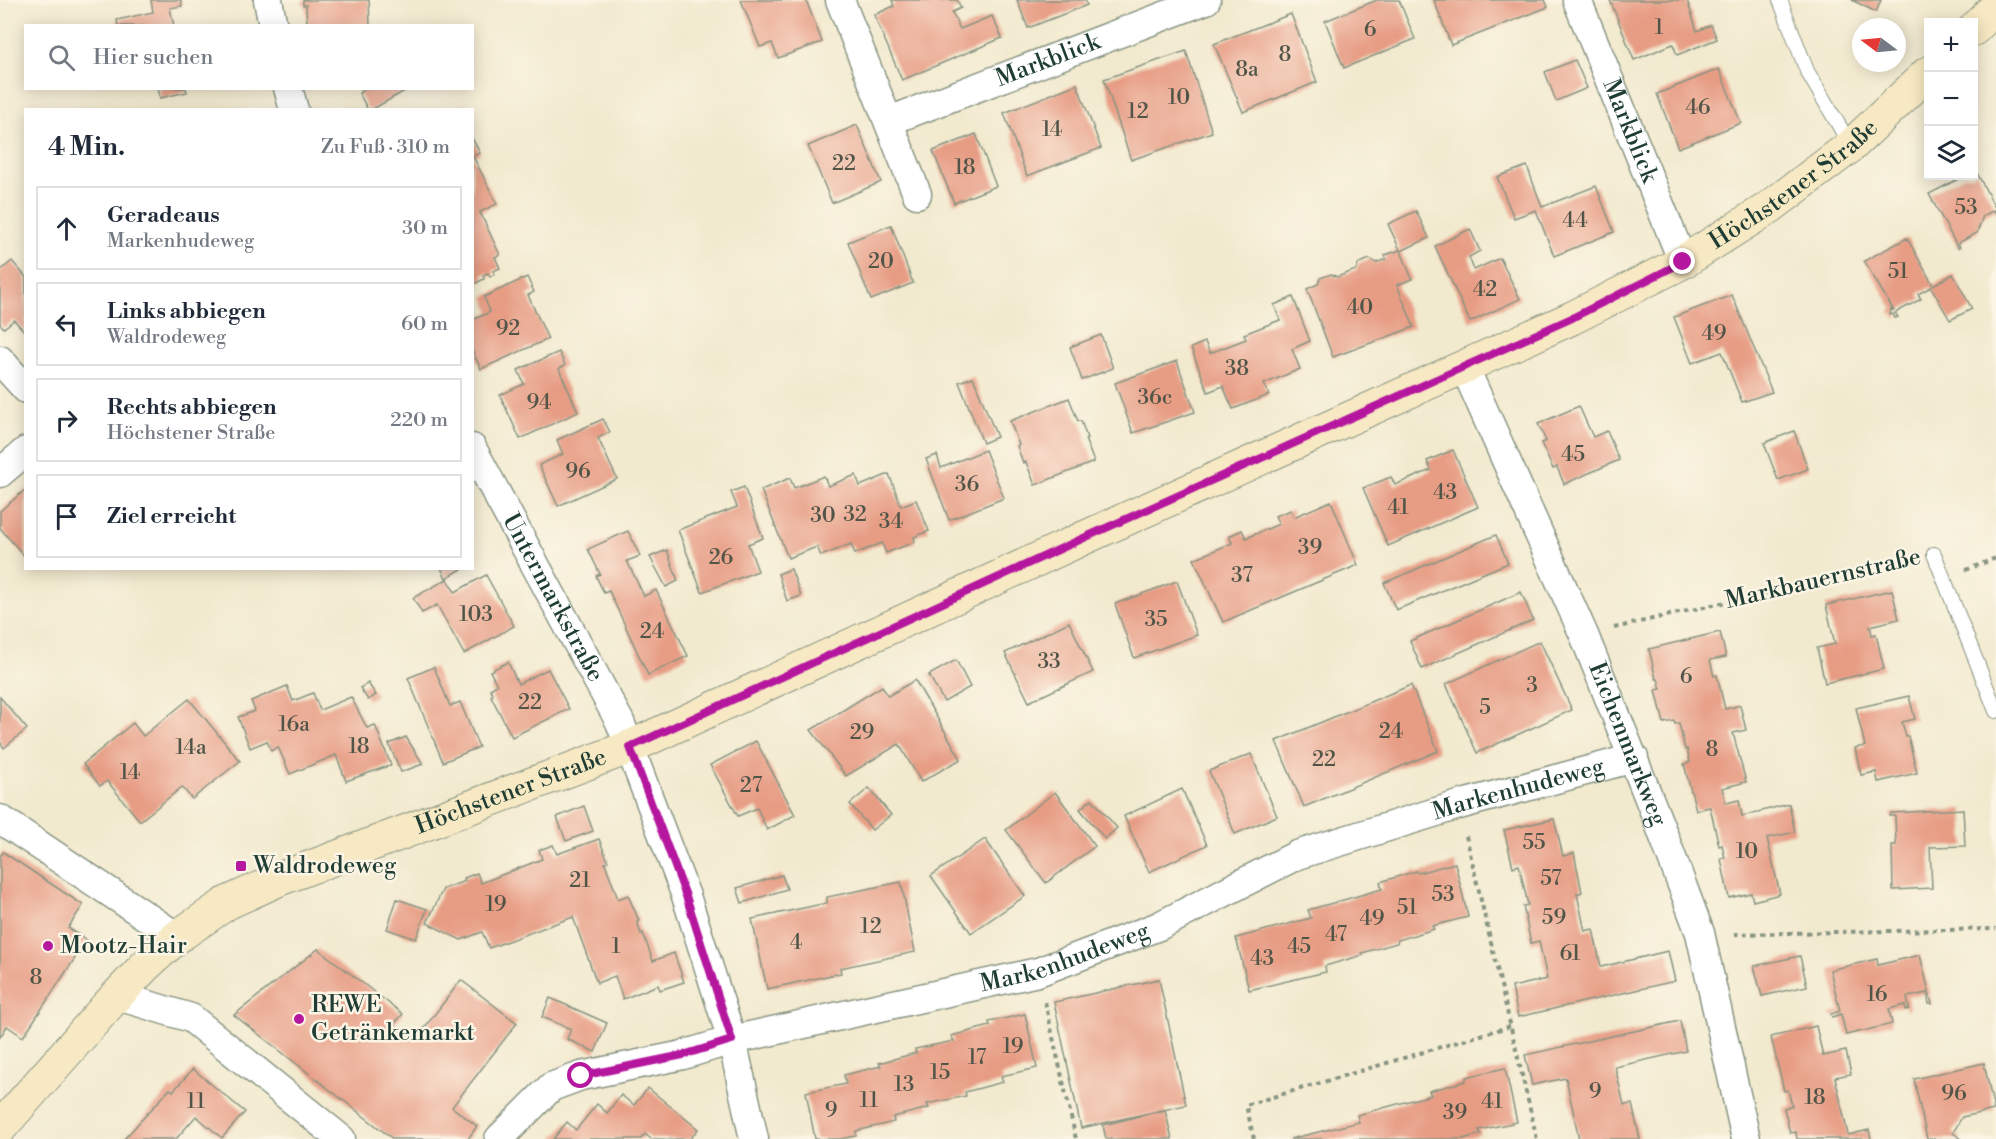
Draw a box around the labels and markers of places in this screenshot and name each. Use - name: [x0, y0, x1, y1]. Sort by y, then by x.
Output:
- place label: Waldrodeweg: [252, 851, 397, 881]
- marker: Waldrodeweg: [234, 859, 248, 873]
- place label: Mootz-Hair: [60, 931, 187, 961]
- marker: Mootz-Hair: [41, 939, 55, 953]
- place label: REWE Getränkemarkt: [311, 990, 475, 1048]
- marker: REWE Getränkemarkt: [292, 1012, 306, 1026]

